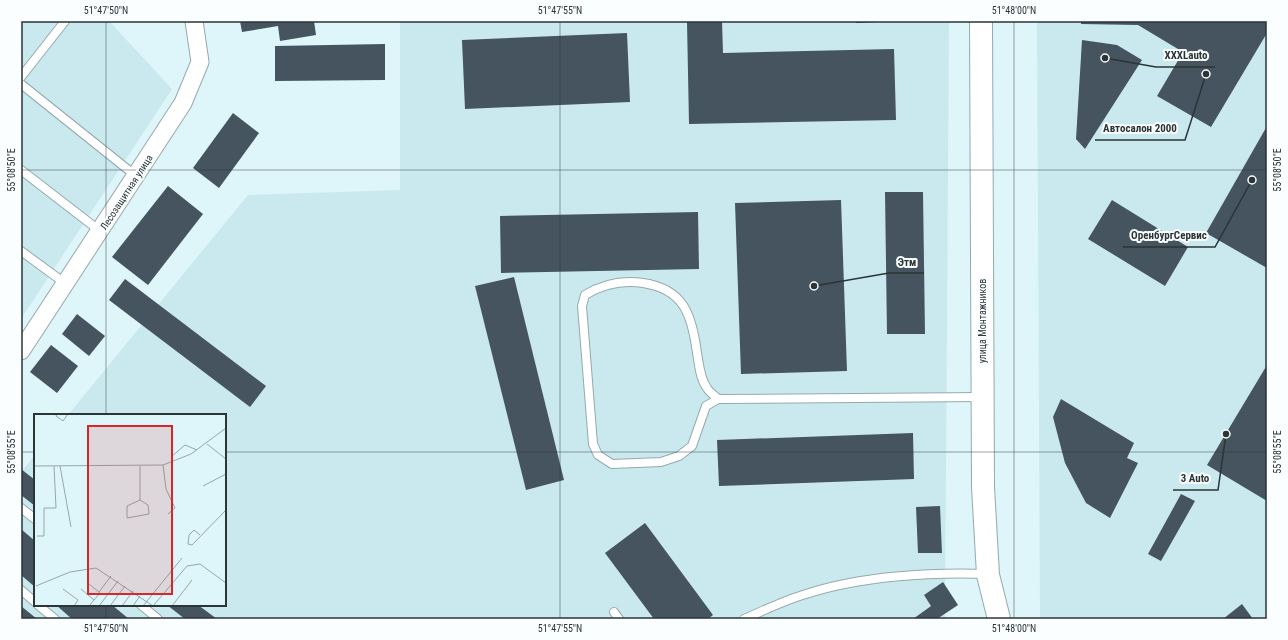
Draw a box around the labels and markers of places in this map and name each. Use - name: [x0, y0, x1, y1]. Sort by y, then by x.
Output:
- callout: XXXLauto: [1156, 44, 1215, 67]
- callout: Автосалон 2000: [1095, 117, 1185, 140]
- callout: ОренбургСервис: [1123, 224, 1215, 247]
- callout: Этм: [889, 250, 924, 273]
- callout: 3 Auto: [1173, 467, 1218, 490]

